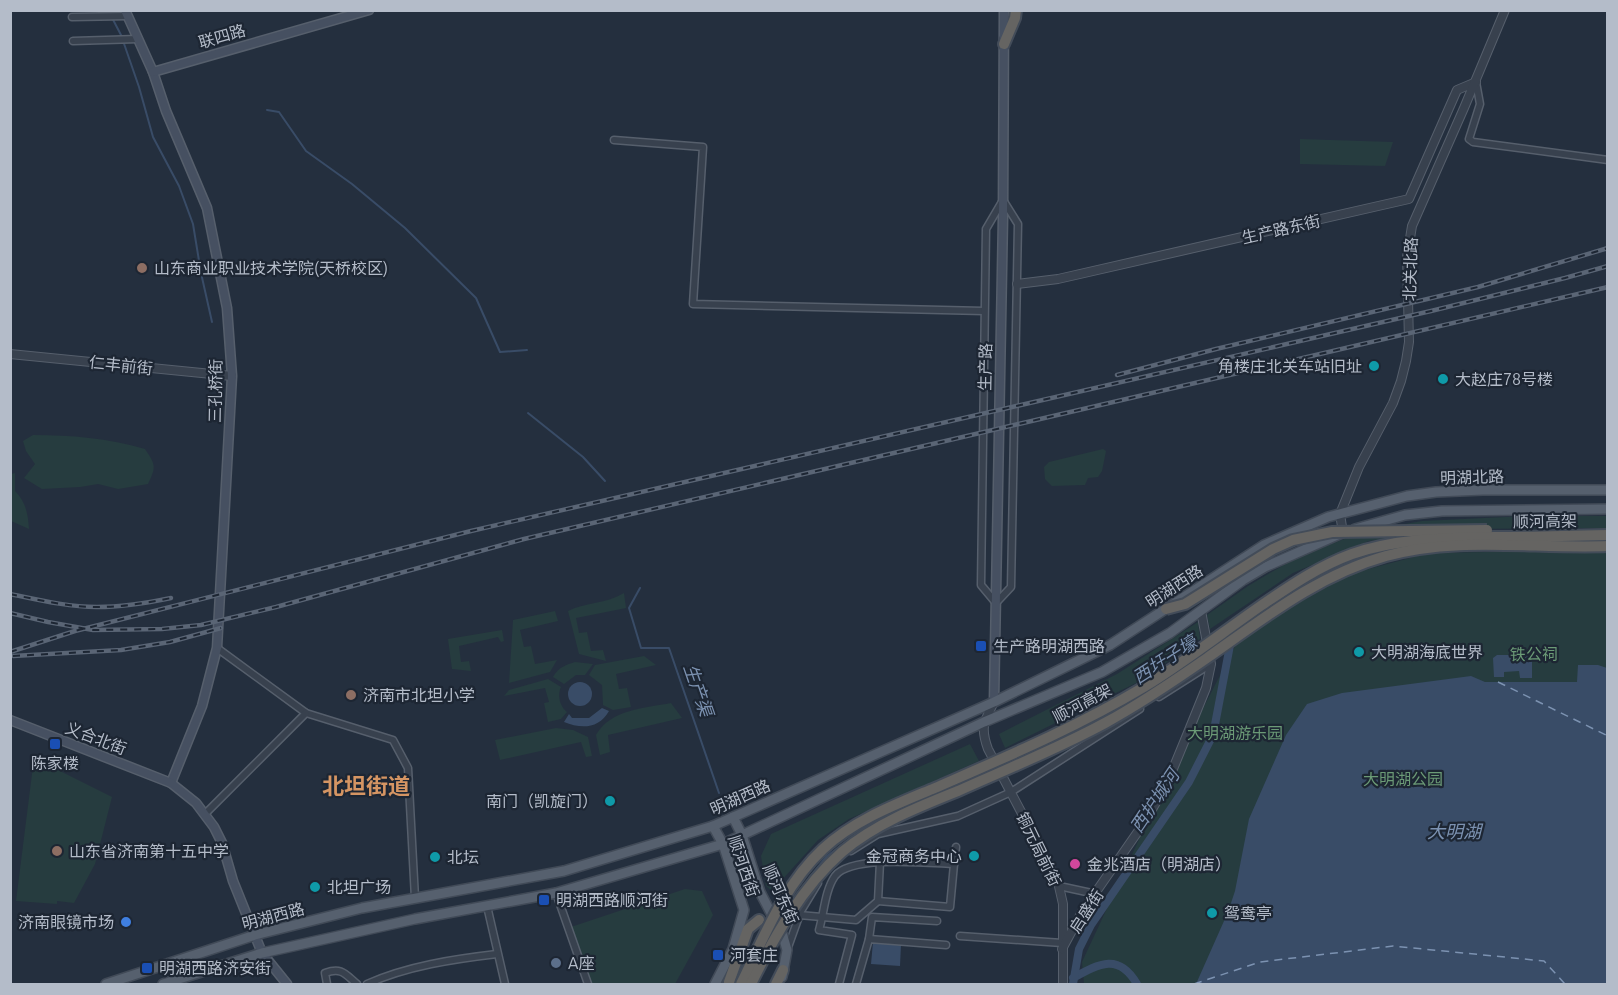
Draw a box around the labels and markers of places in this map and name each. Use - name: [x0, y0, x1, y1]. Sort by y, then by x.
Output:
- place label: 山东商业职业技术学院(天桥校区): [154, 259, 388, 278]
- marker: 山东商业职业技术学院(天桥校区): [135, 261, 149, 275]
- place label: 角楼庄北关车站旧址: [1218, 357, 1362, 375]
- marker: 角楼庄北关车站旧址: [1367, 359, 1381, 373]
- place label: 大赵庄78号楼: [1455, 370, 1553, 388]
- marker: 大赵庄78号楼: [1436, 372, 1450, 386]
- place label: 生产路明湖西路: [993, 637, 1105, 655]
- marker: 生产路明湖西路: [974, 639, 988, 653]
- place label: 大明湖海底世界: [1371, 643, 1483, 661]
- marker: 大明湖海底世界: [1352, 645, 1366, 659]
- place label: 济南市北坦小学: [363, 686, 475, 704]
- marker: 济南市北坦小学: [344, 688, 358, 702]
- marker: 陈家楼: [48, 737, 62, 751]
- place label: 陈家楼: [31, 754, 79, 772]
- place label: 南门（凯旋门）: [486, 792, 598, 810]
- marker: 南门（凯旋门）: [603, 794, 617, 808]
- place label: 山东省济南第十五中学: [69, 842, 229, 860]
- marker: 山东省济南第十五中学: [50, 844, 64, 858]
- place label: 金冠商务中心: [866, 847, 962, 865]
- place label: 北坛: [447, 848, 479, 866]
- marker: 金冠商务中心: [967, 849, 981, 863]
- marker: 北坛: [428, 850, 442, 864]
- place label: 金兆酒店（明湖店）: [1087, 855, 1231, 873]
- marker: 金兆酒店（明湖店）: [1068, 857, 1082, 871]
- place label: 北坦广场: [327, 878, 391, 896]
- marker: 北坦广场: [308, 880, 322, 894]
- place label: 明湖西路顺河街: [556, 891, 668, 909]
- marker: 明湖西路顺河街: [537, 893, 551, 907]
- place label: 鸳鸯亭: [1224, 904, 1272, 922]
- marker: 鸳鸯亭: [1205, 906, 1219, 920]
- place label: 济南眼镜市场: [18, 913, 114, 931]
- marker: 济南眼镜市场: [119, 915, 133, 929]
- place label: 河套庄: [730, 946, 778, 964]
- marker: 河套庄: [711, 948, 725, 962]
- place label: A座: [568, 954, 594, 972]
- marker: A座: [549, 956, 563, 970]
- place label: 明湖西路济安街: [159, 959, 271, 977]
- marker: 明湖西路济安街: [140, 961, 154, 975]

